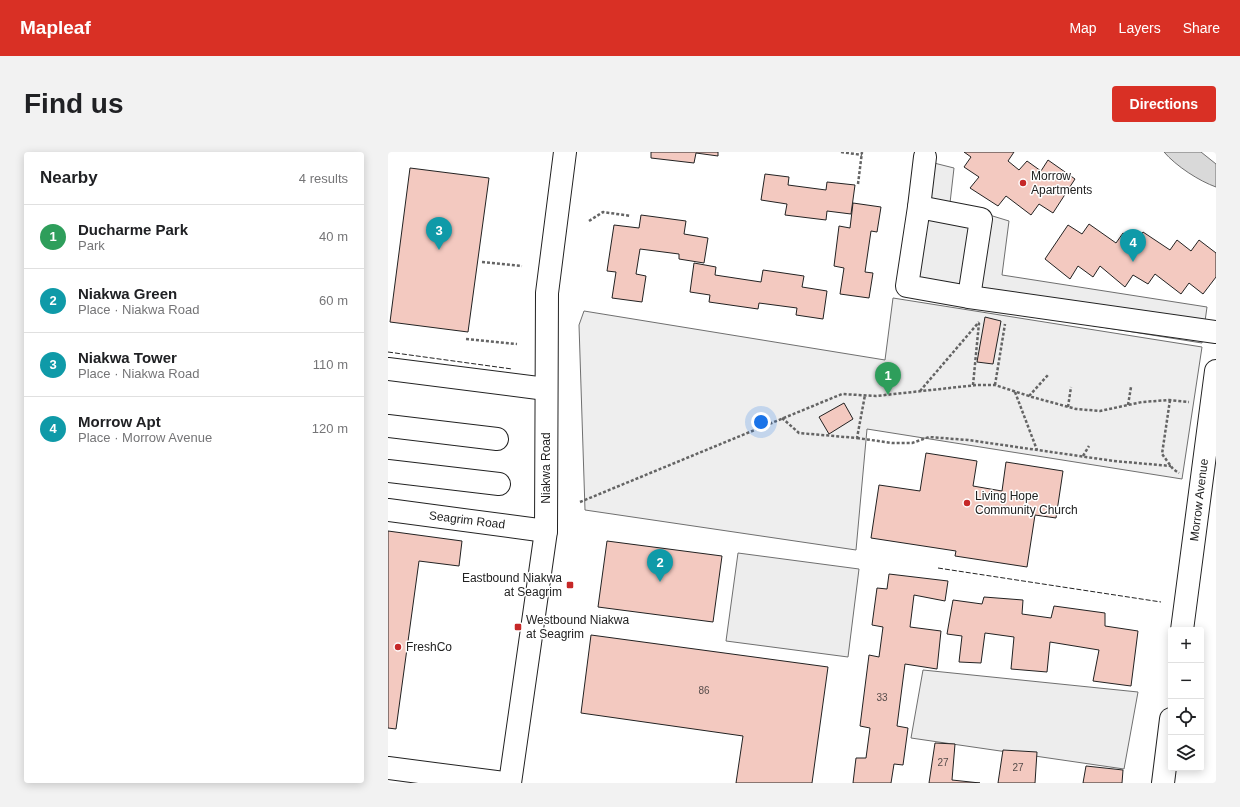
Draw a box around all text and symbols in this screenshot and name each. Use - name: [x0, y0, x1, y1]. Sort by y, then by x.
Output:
- text: Mapleaf: [20, 17, 91, 38]
- text: Map: [1069, 20, 1097, 36]
- text: Layers: [1119, 20, 1161, 36]
- text: Share: [1183, 20, 1220, 36]
- button: Directions: [1112, 86, 1216, 122]
- text: Find us: [24, 88, 124, 119]
- text: Nearby: [40, 168, 98, 187]
- place label: Morrow Apartments: [1031, 169, 1092, 197]
- text: 4 results: [299, 171, 348, 186]
- marker: Morrow Apartments: [1018, 178, 1028, 188]
- pin: 3: [426, 217, 452, 250]
- text: Ducharme Park: [78, 221, 188, 238]
- text: 1: [49, 229, 57, 244]
- text: 40 m: [319, 229, 348, 244]
- pin: 4: [1120, 229, 1146, 262]
- text: Park: [78, 238, 105, 253]
- text: Niakwa Green: [78, 285, 177, 302]
- text: 2: [49, 293, 57, 308]
- text: 60 m: [319, 293, 348, 308]
- text: Place · Niakwa Road: [78, 302, 199, 317]
- text: Niakwa Tower: [78, 349, 177, 366]
- text: 3: [49, 357, 57, 372]
- text: 110 m: [313, 357, 348, 372]
- pin: 1: [875, 362, 901, 395]
- text: Place · Niakwa Road: [78, 366, 199, 381]
- your location: [751, 412, 771, 432]
- text: Morrow Apt: [78, 413, 161, 430]
- text: 4: [49, 421, 57, 436]
- text: 120 m: [312, 421, 348, 436]
- text: Place · Morrow Avenue: [78, 430, 212, 445]
- street label: Niakwa Road: [539, 432, 553, 504]
- street label: Morrow Avenue: [1187, 458, 1211, 542]
- place label: Living Hope Community Church: [975, 489, 1078, 517]
- marker: Living Hope Community Church: [962, 498, 972, 508]
- street label: Seagrim Road: [428, 508, 506, 532]
- pin: 2: [647, 549, 673, 582]
- place label: Eastbound Niakwa at Seagrim: [462, 571, 562, 599]
- marker: Eastbound Niakwa at Seagrim: [565, 580, 575, 590]
- place label: Westbound Niakwa at Seagrim: [526, 613, 629, 641]
- marker: Westbound Niakwa at Seagrim: [513, 622, 523, 632]
- map controls: [1168, 627, 1204, 771]
- button: +: [1168, 627, 1204, 663]
- place label: FreshCo: [406, 640, 452, 654]
- marker: FreshCo: [393, 642, 403, 652]
- button: −: [1168, 663, 1204, 699]
- house number: 86: [698, 685, 710, 696]
- house number: 33: [876, 692, 888, 703]
- button: locate: [1168, 699, 1204, 735]
- button: layers: [1168, 735, 1204, 771]
- house number: 27: [937, 757, 949, 768]
- house number: 27: [1012, 762, 1024, 773]

